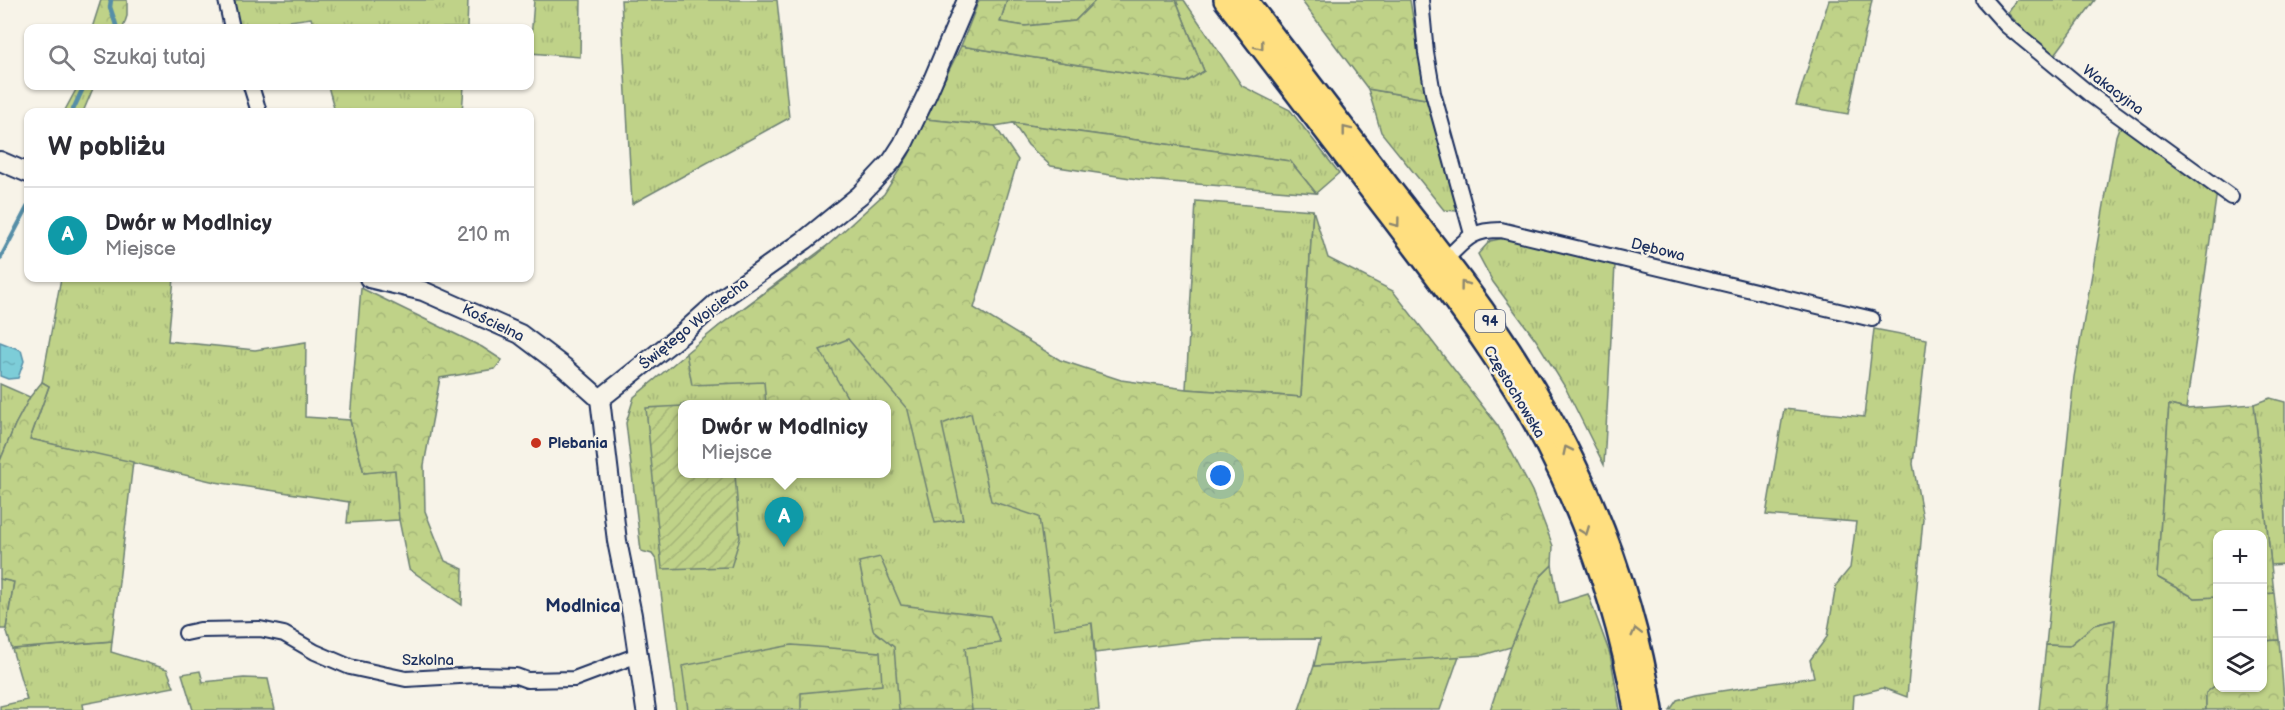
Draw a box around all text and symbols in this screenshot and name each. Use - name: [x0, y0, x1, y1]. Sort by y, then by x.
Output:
- search box: [24, 24, 534, 90]
- one-way arrow: [1253, 40, 1264, 51]
- icon: search: [45, 41, 78, 74]
- text: Szukaj tutaj: [93, 44, 206, 71]
- street label: Wakacyjna: [2079, 61, 2147, 119]
- one-way arrow: [1342, 126, 1353, 137]
- text: W pobliżu: [48, 132, 166, 163]
- text: Dwór w Modlnicy: [105, 210, 272, 237]
- one-way arrow: [1389, 216, 1400, 227]
- text: A: [61, 223, 74, 247]
- text: 210 m: [457, 223, 510, 247]
- street label: Dębowa: [1629, 234, 1687, 266]
- text: Miejsce: [105, 237, 176, 261]
- street label: Świętego Wojciecha: [636, 274, 752, 374]
- one-way arrow: [1460, 281, 1471, 292]
- street label: Kościelna: [459, 300, 527, 346]
- road number: 94: [1475, 310, 1505, 332]
- street label: Częstochowska: [1479, 342, 1549, 442]
- popup: [678, 400, 891, 478]
- text: Dwór w Modlnicy: [701, 414, 868, 441]
- place label: Plebania: [548, 434, 608, 453]
- marker: Plebania: [529, 436, 543, 450]
- text: Miejsce: [701, 441, 772, 465]
- one-way arrow: [1563, 446, 1575, 457]
- your location: [1206, 461, 1235, 490]
- pin: A: [764, 498, 804, 547]
- one-way arrow: [1578, 525, 1590, 536]
- map controls: [2213, 530, 2267, 692]
- button: +: [2213, 530, 2267, 584]
- button: −: [2213, 584, 2267, 638]
- district label: Modlnica: [545, 596, 621, 617]
- one-way arrow: [1630, 628, 1643, 638]
- button: layers: [2213, 638, 2267, 692]
- street label: Szkolna: [402, 651, 454, 670]

